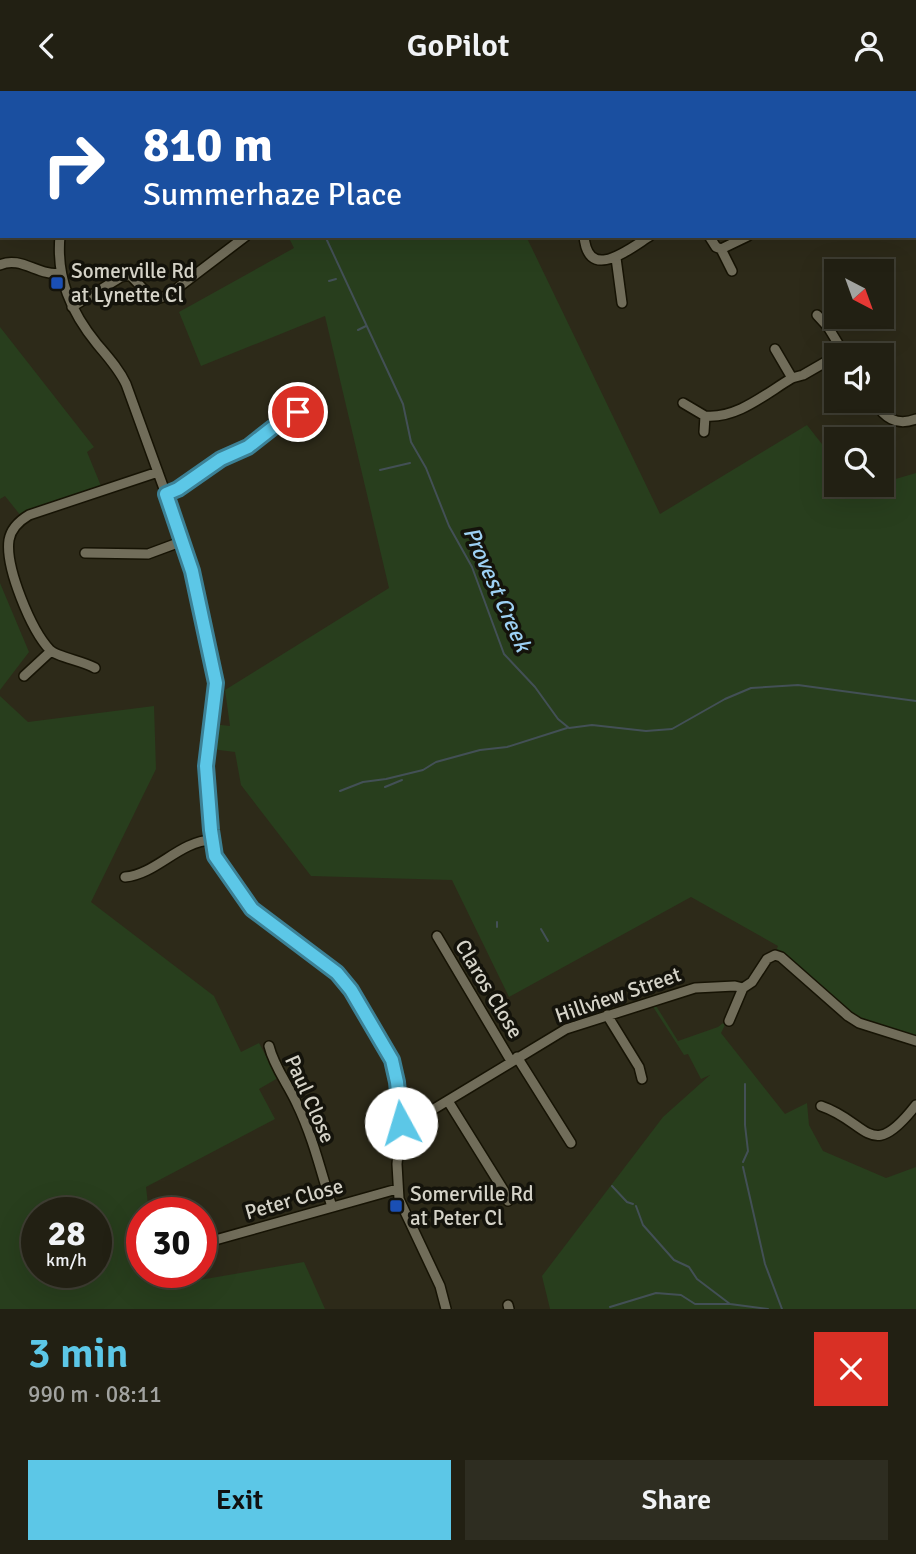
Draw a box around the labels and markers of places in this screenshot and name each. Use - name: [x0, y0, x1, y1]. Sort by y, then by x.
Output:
- place label: Somerville Rd at Lynette Cl: [71, 258, 195, 308]
- marker: Somerville Rd at Lynette Cl: [49, 275, 65, 291]
- pin: [268, 382, 328, 442]
- place label: Somerville Rd at Peter Cl: [410, 1181, 534, 1231]
- marker: Somerville Rd at Peter Cl: [388, 1198, 404, 1214]

